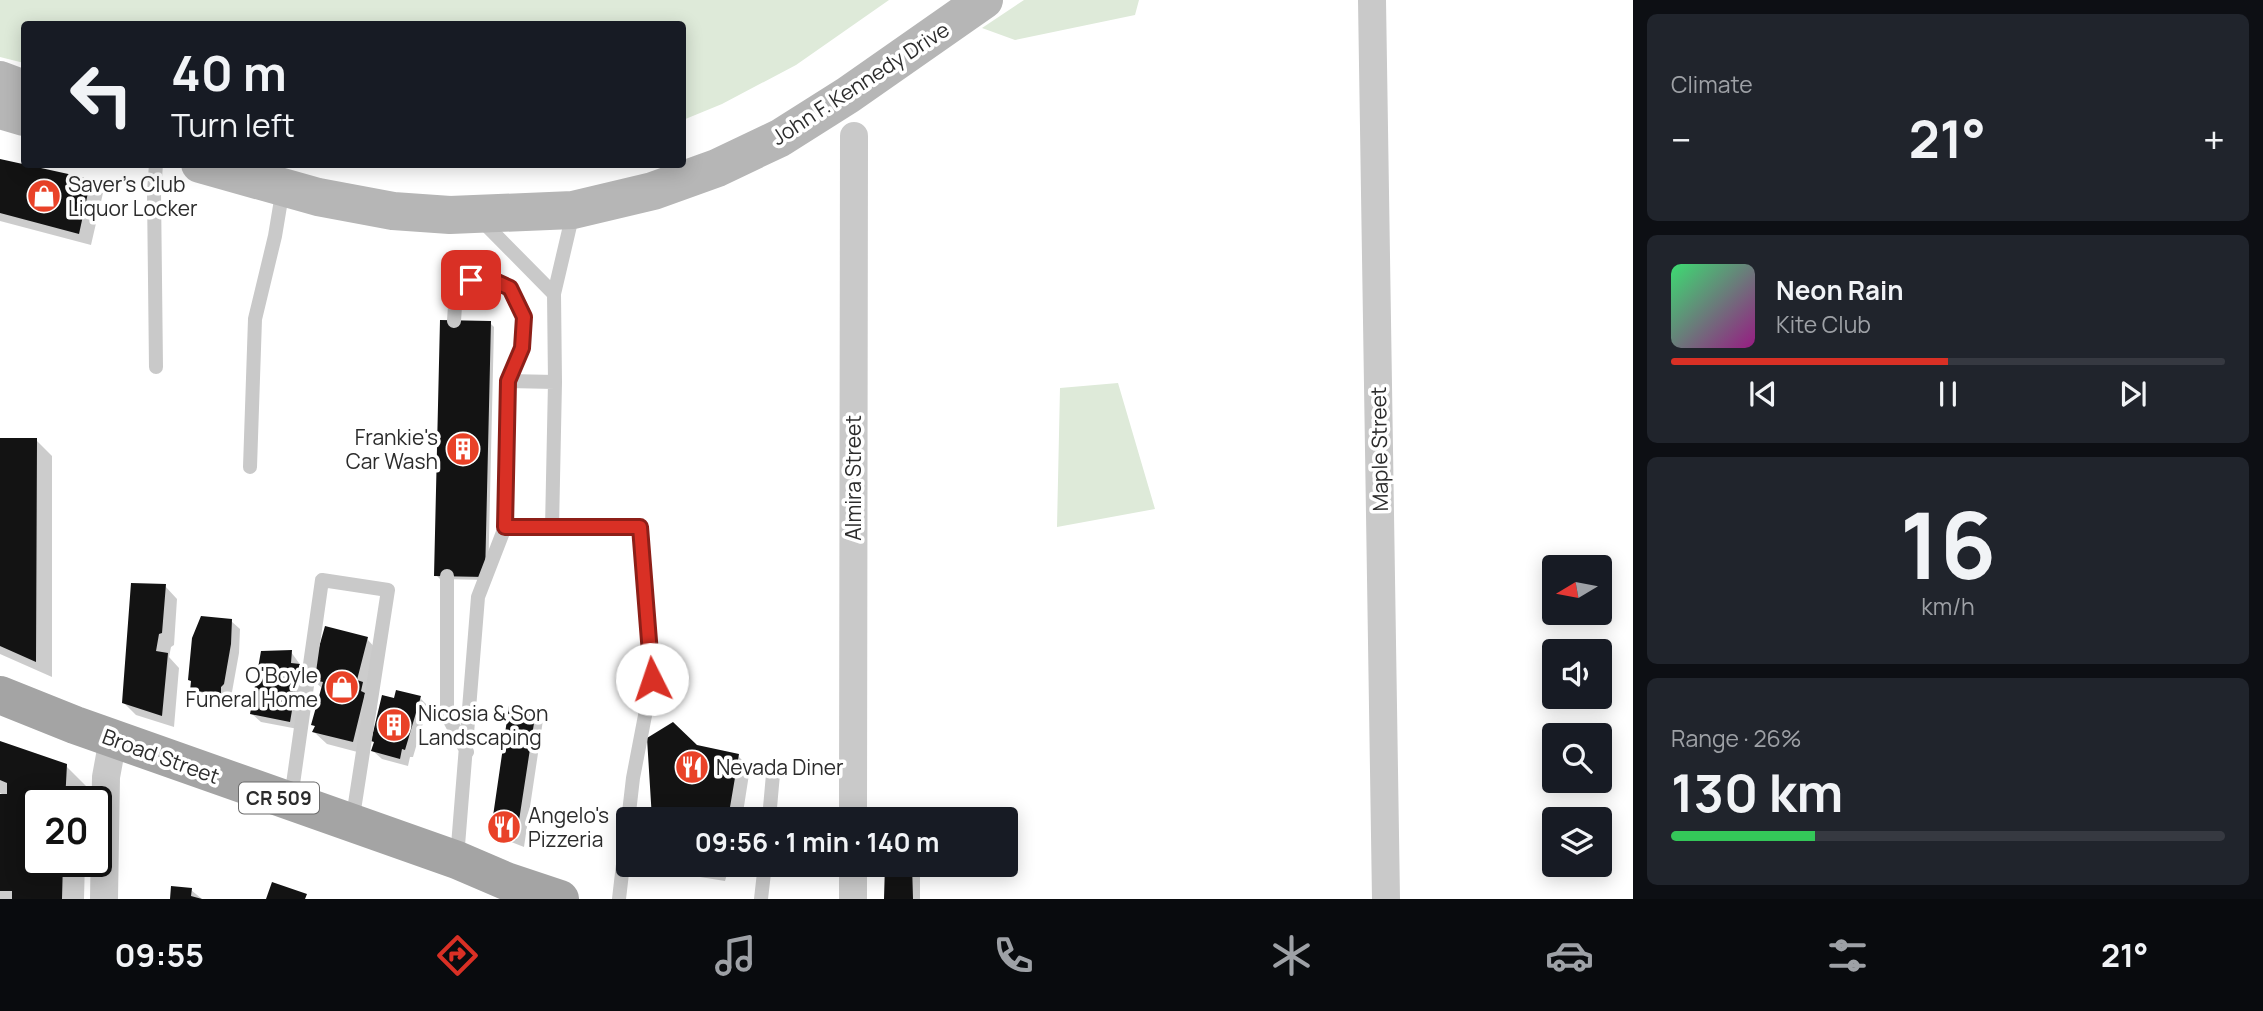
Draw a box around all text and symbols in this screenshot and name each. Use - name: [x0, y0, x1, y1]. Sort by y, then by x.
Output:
- street label: John F. Kennedy Drive: [766, 15, 954, 151]
- text: 40 m: [171, 39, 287, 106]
- icon: left: [56, 49, 147, 140]
- text: Climate: [1671, 68, 1753, 100]
- text: Turn left: [171, 103, 295, 147]
- text: 21°: [1909, 103, 1986, 174]
- text: −: [1671, 113, 1692, 165]
- text: +: [2203, 113, 2225, 165]
- place label: Saver's Club Liquor Locker: [68, 170, 198, 222]
- shop icon: Saver's Club Liquor Locker: [25, 177, 63, 215]
- pin: [441, 250, 501, 310]
- icon: arrive: [452, 261, 490, 299]
- text: Neon Rain: [1776, 272, 1904, 308]
- text: Kite Club: [1776, 308, 1871, 340]
- icon: previous: [1744, 375, 1782, 413]
- icon: pause: [1929, 375, 1967, 413]
- icon: next: [2114, 375, 2152, 413]
- street label: Maple Street: [1364, 386, 1394, 512]
- street label: Almira Street: [839, 415, 867, 541]
- place label: Frankie's Car Wash: [346, 423, 438, 475]
- building icon: Frankie's Car Wash: [444, 430, 482, 468]
- text: 16: [1900, 482, 1996, 606]
- north arrow: [1542, 555, 1612, 625]
- map controls: [1542, 555, 1612, 877]
- text: km/h: [1921, 590, 1975, 622]
- button: sound: [1542, 639, 1612, 709]
- position arrow: [615, 642, 689, 716]
- place label: O'Boyle Funeral Home: [186, 661, 318, 713]
- shop icon: O'Boyle Funeral Home: [323, 668, 361, 706]
- place label: Nicosia & Son Landscaping: [418, 699, 548, 751]
- building icon: Nicosia & Son Landscaping: [375, 706, 413, 744]
- street label: Broad Street: [99, 722, 223, 790]
- text: Range · 26%: [1671, 722, 1802, 754]
- button: search: [1542, 723, 1612, 793]
- restaurant icon: Nevada Diner: [673, 748, 711, 786]
- place label: Nevada Diner: [716, 753, 844, 781]
- text: 130 km: [1671, 757, 1843, 828]
- road number: CR 509: [239, 782, 319, 814]
- speed limit sign: 20: [21, 786, 112, 877]
- place label: Angelo's Pizzeria: [528, 801, 609, 853]
- button: layers: [1542, 807, 1612, 877]
- restaurant icon: Angelo's Pizzeria: [485, 808, 523, 846]
- text: 09:56 · 1 min · 140 m: [695, 824, 939, 860]
- icon: directions: [433, 931, 482, 980]
- icon: music: [711, 931, 760, 980]
- icon: phone: [989, 931, 1038, 980]
- icon: climate: [1267, 931, 1316, 980]
- icon: car: [1545, 931, 1594, 980]
- icon: filters: [1823, 931, 1872, 980]
- text: 09:55: [115, 933, 204, 977]
- text: 21°: [2101, 933, 2148, 977]

